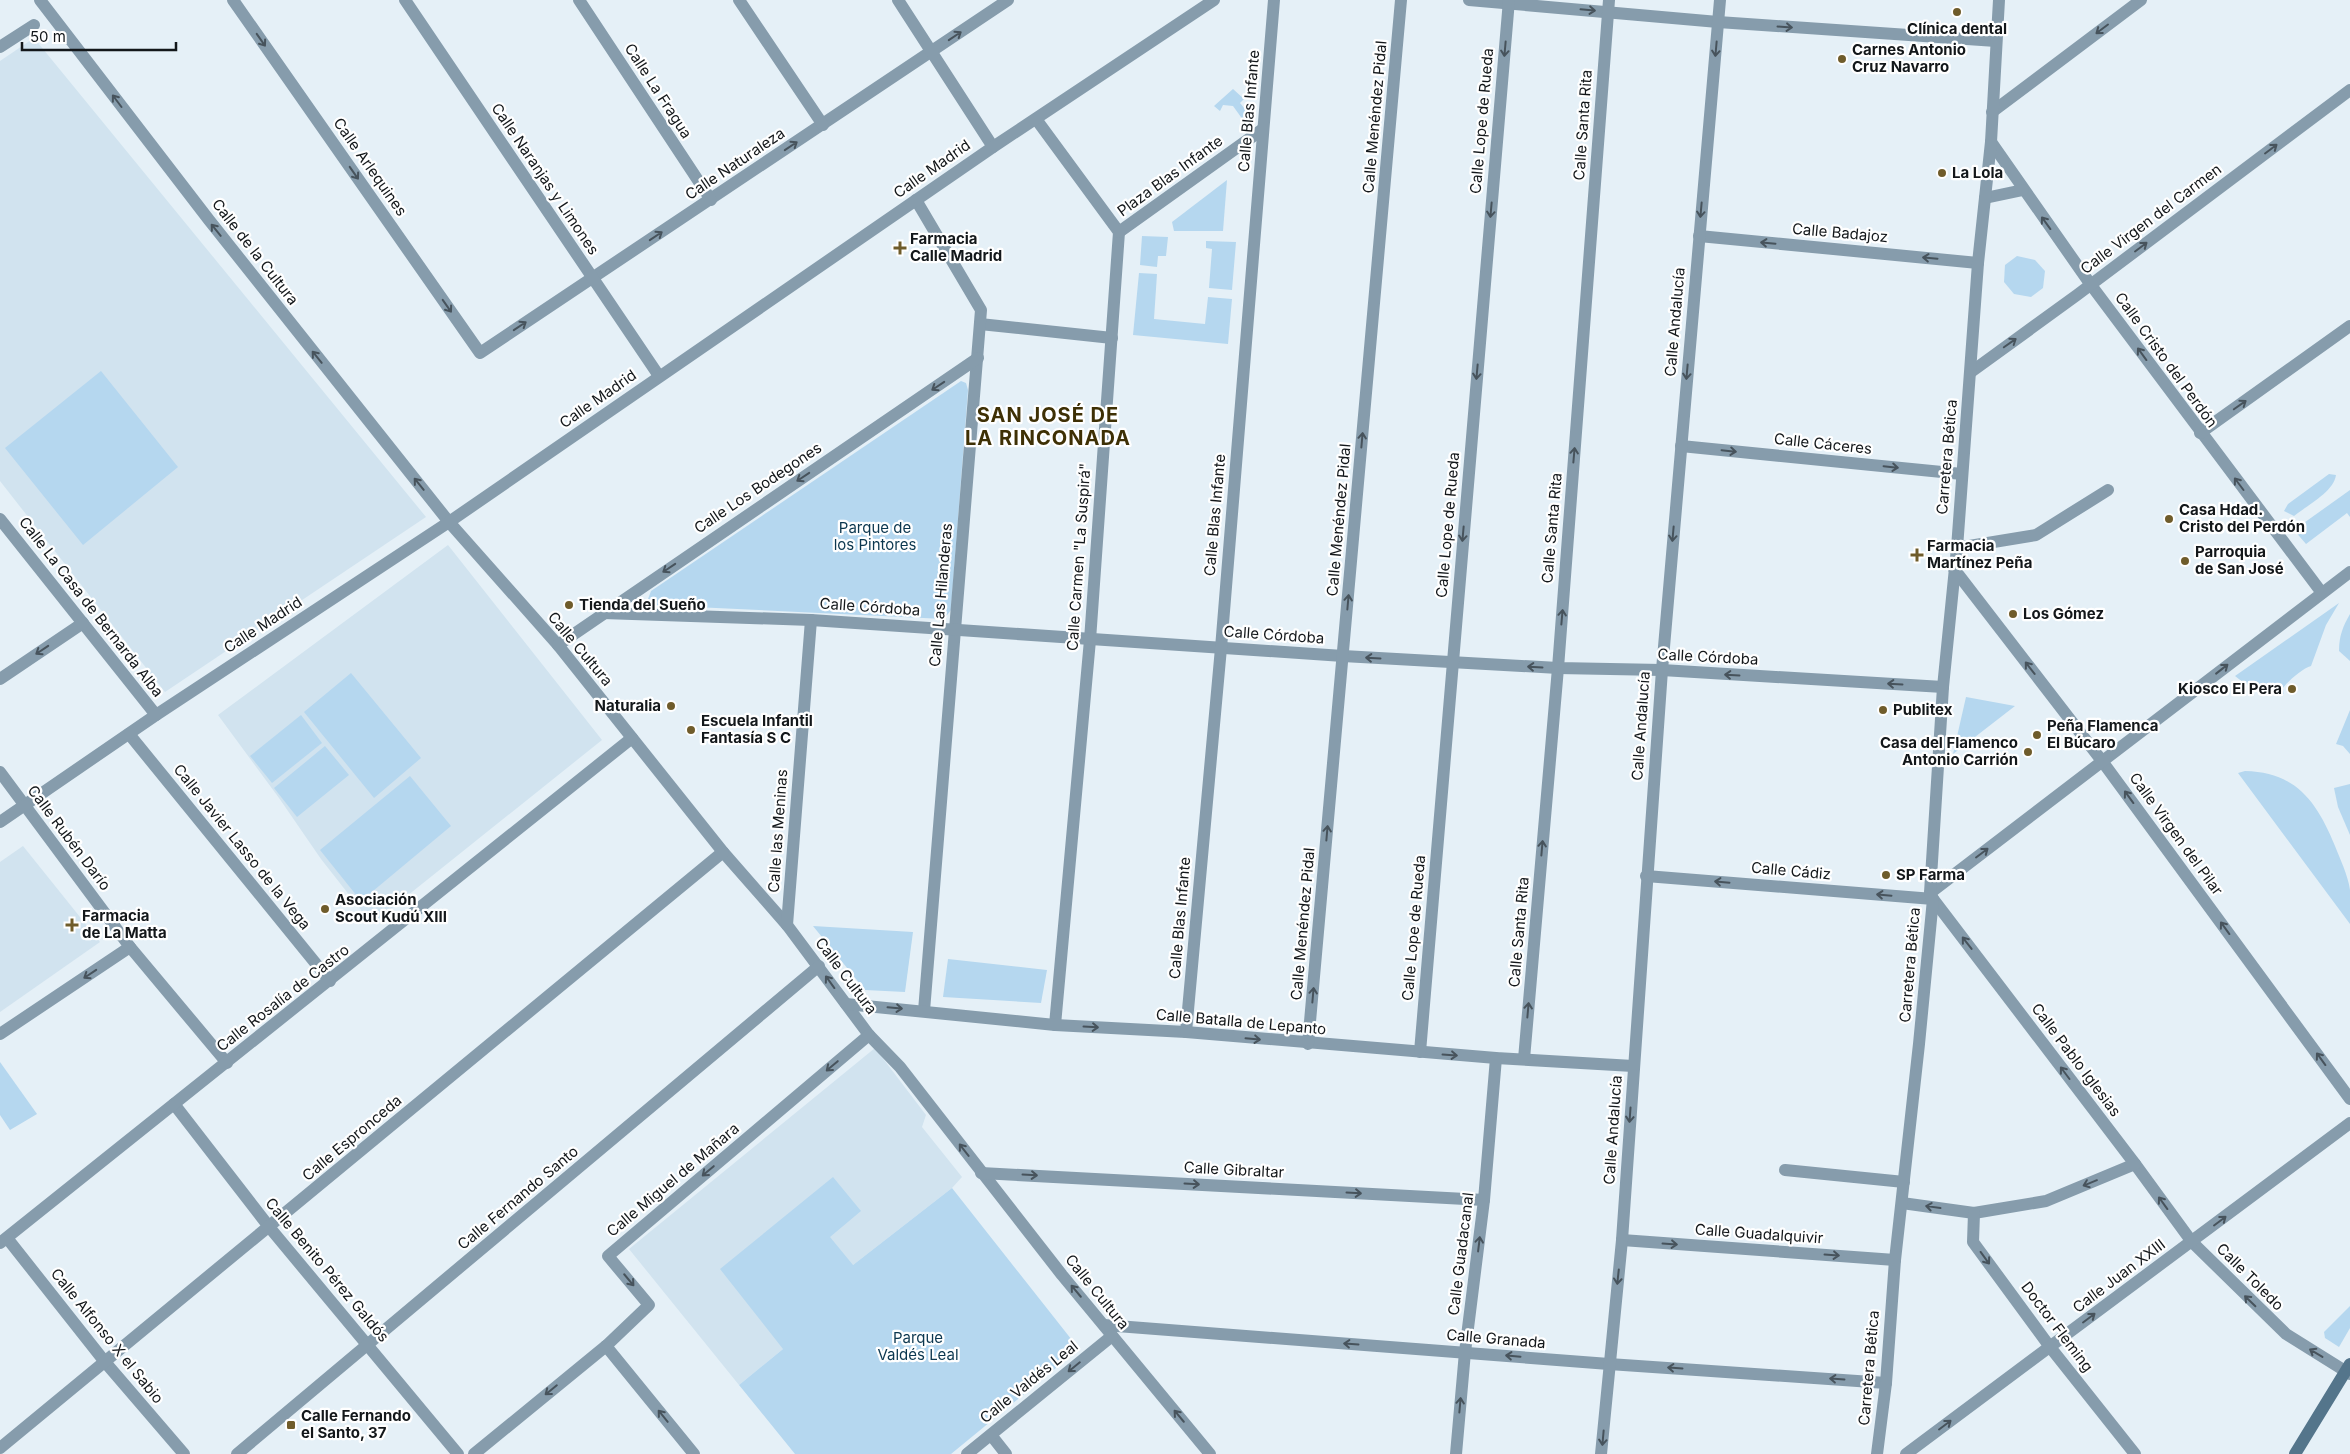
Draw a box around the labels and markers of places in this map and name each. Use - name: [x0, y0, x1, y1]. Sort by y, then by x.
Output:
- marker: Clínica dental: [1951, 6, 1963, 18]
- place label: Clínica dental: [1907, 19, 2007, 38]
- place label: Carnes Antonio Cruz Navarro: [1852, 40, 1966, 76]
- marker: Carnes Antonio Cruz Navarro: [1836, 53, 1848, 65]
- place label: La Lola: [1952, 163, 2003, 182]
- marker: La Lola: [1936, 167, 1948, 179]
- place label: Farmacia Calle Madrid: [910, 229, 1002, 265]
- marker: Farmacia Calle Madrid: [894, 242, 906, 254]
- place label: Casa Hdad. Cristo del Perdón: [2179, 500, 2305, 536]
- marker: Casa Hdad. Cristo del Perdón: [2163, 513, 2175, 525]
- place label: Farmacia Martínez Peña: [1927, 536, 2032, 572]
- place label: Parroquia de San José: [2195, 542, 2284, 578]
- marker: Farmacia Martínez Peña: [1911, 549, 1923, 561]
- marker: Parroquia de San José: [2179, 555, 2191, 567]
- place label: Tienda del Sueño: [579, 595, 706, 614]
- marker: Tienda del Sueño: [563, 599, 575, 611]
- place label: Los Gómez: [2023, 604, 2104, 623]
- marker: Los Gómez: [2007, 608, 2019, 620]
- place label: Kiosco El Pera: [2178, 679, 2282, 698]
- marker: Kiosco El Pera: [2286, 683, 2298, 695]
- place label: Naturalia: [595, 696, 661, 715]
- marker: Naturalia: [665, 700, 677, 712]
- place label: Publitex: [1893, 700, 1953, 719]
- marker: Publitex: [1877, 704, 1889, 716]
- place label: Escuela Infantil Fantasía S C: [701, 711, 813, 747]
- place label: Peña Flamenca El Búcaro: [2047, 716, 2158, 752]
- marker: Escuela Infantil Fantasía S C: [685, 724, 697, 736]
- marker: Peña Flamenca El Búcaro: [2031, 729, 2043, 741]
- place label: Casa del Flamenco Antonio Carrión: [1880, 733, 2018, 769]
- marker: Casa del Flamenco Antonio Carrión: [2022, 746, 2034, 758]
- place label: SP Farma: [1896, 865, 1965, 884]
- marker: SP Farma: [1880, 869, 1892, 881]
- place label: Asociación Scout Kudú XIII: [335, 890, 447, 926]
- marker: Asociación Scout Kudú XIII: [319, 903, 331, 915]
- place label: Farmacia de La Matta: [82, 906, 167, 942]
- marker: Farmacia de La Matta: [66, 919, 78, 931]
- place label: Calle Fernando el Santo, 37: [301, 1406, 411, 1442]
- marker: Calle Fernando el Santo, 37: [285, 1419, 297, 1431]

